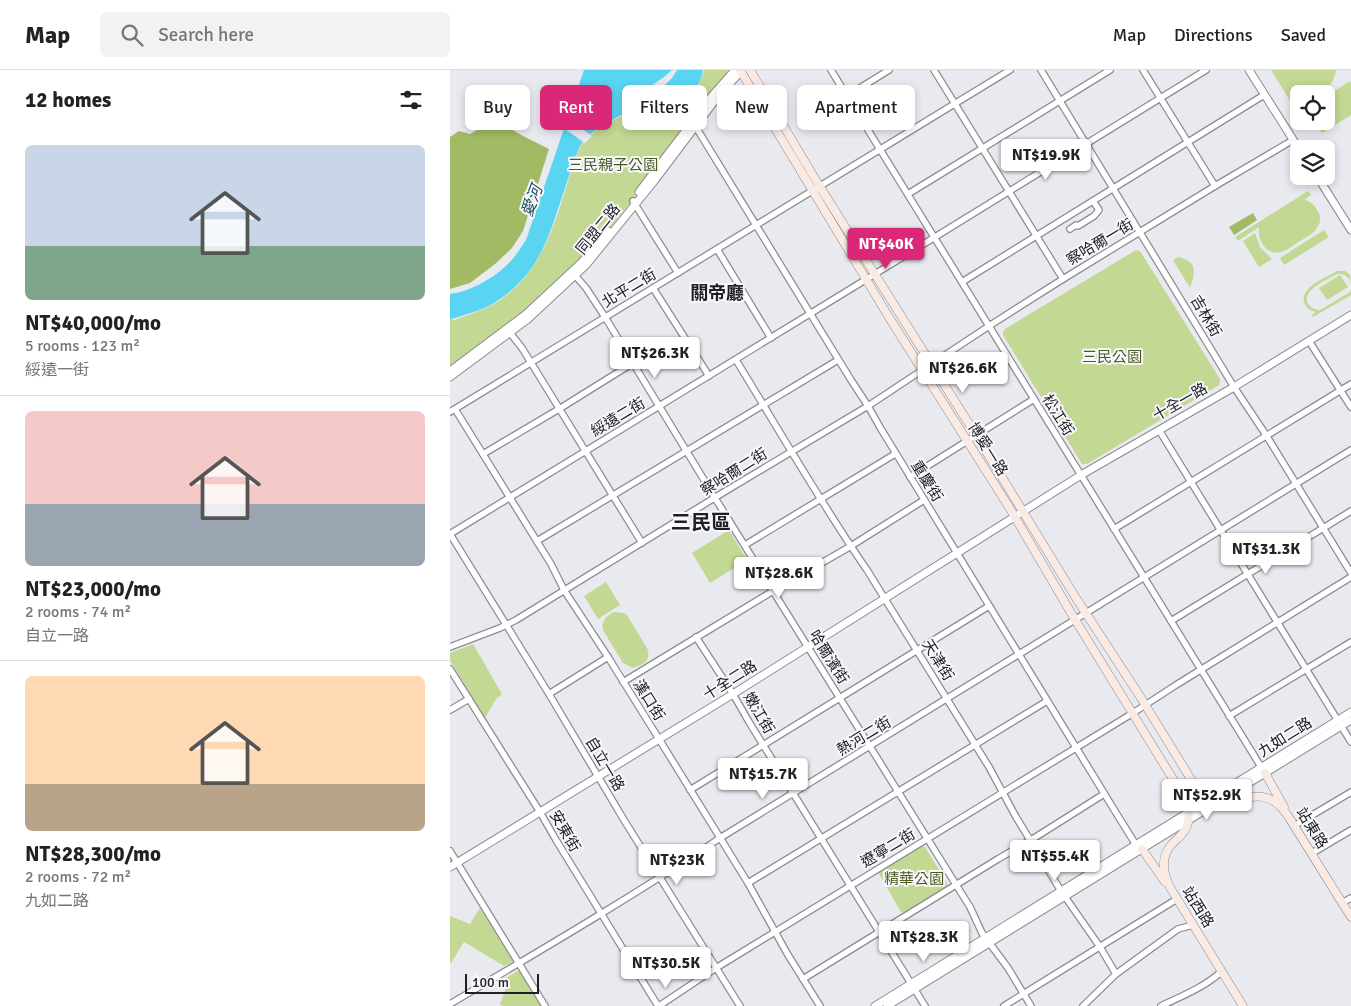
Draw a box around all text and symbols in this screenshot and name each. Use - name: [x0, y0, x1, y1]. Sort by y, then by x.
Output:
- search box: [100, 12, 450, 57]
- text: Map: [25, 20, 70, 50]
- icon: search: [118, 21, 146, 49]
- text: Search here: [158, 23, 254, 47]
- text: Map: [1113, 24, 1146, 46]
- text: Directions: [1174, 24, 1253, 46]
- text: Saved: [1281, 24, 1326, 46]
- chip: Buy: [465, 85, 530, 130]
- chip: Rent: [540, 85, 612, 130]
- chip: Filters: [622, 85, 707, 130]
- chip: New: [717, 85, 787, 130]
- chip: Apartment: [797, 85, 915, 130]
- map controls: [1290, 85, 1335, 185]
- button: locate: [1290, 85, 1335, 130]
- icon: filters: [397, 86, 425, 114]
- text: 12 homes: [25, 87, 111, 113]
- pin: NT$19.9K: [994, 138, 1098, 181]
- button: layers: [1290, 140, 1335, 185]
- text: NT$19.9K: [1012, 145, 1080, 165]
- park label: 三民親子公園: [568, 156, 658, 174]
- icon: home: [180, 178, 270, 268]
- water label: 愛河: [517, 180, 548, 220]
- street label: 同盟二路: [572, 200, 624, 258]
- street label: 察哈爾一街: [1063, 215, 1137, 269]
- pin: NT$40K: [845, 228, 927, 270]
- text: NT$40K: [858, 234, 914, 254]
- street label: 北平二街: [599, 265, 659, 311]
- district label: 關帝廳: [690, 282, 744, 304]
- street label: 吉林街: [1187, 292, 1225, 340]
- text: NT$40,000/mo: [25, 310, 161, 336]
- text: 5 rooms · 123 m²: [25, 336, 140, 356]
- pin: NT$26.3K: [603, 336, 707, 379]
- text: NT$26.3K: [621, 343, 689, 363]
- park label: 三民公園: [1082, 348, 1142, 366]
- pin: NT$26.6K: [911, 352, 1015, 394]
- text: NT$26.6K: [929, 358, 997, 378]
- text: 綏遠一街: [25, 360, 89, 380]
- street label: 十全一路: [1150, 379, 1210, 425]
- street label: 松江街: [1038, 391, 1078, 439]
- street label: 綏遠二街: [588, 394, 648, 440]
- street label: 博愛一路: [964, 419, 1012, 479]
- icon: home: [180, 443, 270, 533]
- street label: 察哈爾二街: [697, 444, 771, 500]
- street label: 重慶街: [907, 457, 947, 505]
- district label: 三民區: [671, 510, 731, 535]
- pin: NT$31.3K: [1214, 532, 1318, 575]
- text: NT$31.3K: [1232, 539, 1300, 559]
- pin: NT$28.6K: [727, 556, 831, 599]
- text: NT$28.6K: [745, 563, 813, 583]
- text: NT$23,000/mo: [25, 576, 161, 602]
- text: 2 rooms · 74 m²: [25, 602, 131, 622]
- text: 自立一路: [25, 626, 89, 646]
- street label: 哈爾濱街: [805, 627, 853, 687]
- street label: 天津街: [918, 636, 958, 684]
- street label: 十全二路: [700, 656, 760, 704]
- street label: 漢口街: [629, 676, 669, 724]
- street label: 嫩江街: [740, 689, 778, 737]
- icon: home: [180, 708, 270, 798]
- street label: 熱河二街: [834, 713, 894, 759]
- street label: 九如二路: [1255, 713, 1315, 761]
- street label: 自立一路: [582, 734, 628, 794]
- pin: NT$15.7K: [711, 758, 815, 800]
- text: NT$15.7K: [729, 764, 797, 784]
- pin: NT$52.9K: [1155, 778, 1259, 821]
- text: NT$52.9K: [1173, 785, 1241, 805]
- street label: 站東路: [1292, 804, 1332, 852]
- street label: 安東街: [546, 807, 584, 855]
- street label: 遼寧二街: [858, 825, 918, 871]
- pin: NT$55.4K: [1003, 840, 1107, 882]
- text: NT$28,300/mo: [25, 841, 161, 867]
- pin: NT$23K: [636, 844, 718, 886]
- text: NT$55.4K: [1021, 846, 1089, 866]
- text: NT$23K: [649, 850, 705, 870]
- text: 2 rooms · 72 m²: [25, 867, 131, 887]
- park label: 精華公園: [884, 870, 944, 888]
- street label: 站西路: [1178, 883, 1218, 931]
- text: 九如二路: [25, 891, 89, 911]
- pin: NT$28.3K: [872, 920, 976, 963]
- text: NT$28.3K: [890, 927, 958, 947]
- pin: NT$30.5K: [614, 946, 718, 989]
- text: NT$30.5K: [632, 953, 700, 973]
- scale bar: [465, 971, 539, 994]
- text: 100 m: [472, 974, 509, 991]

